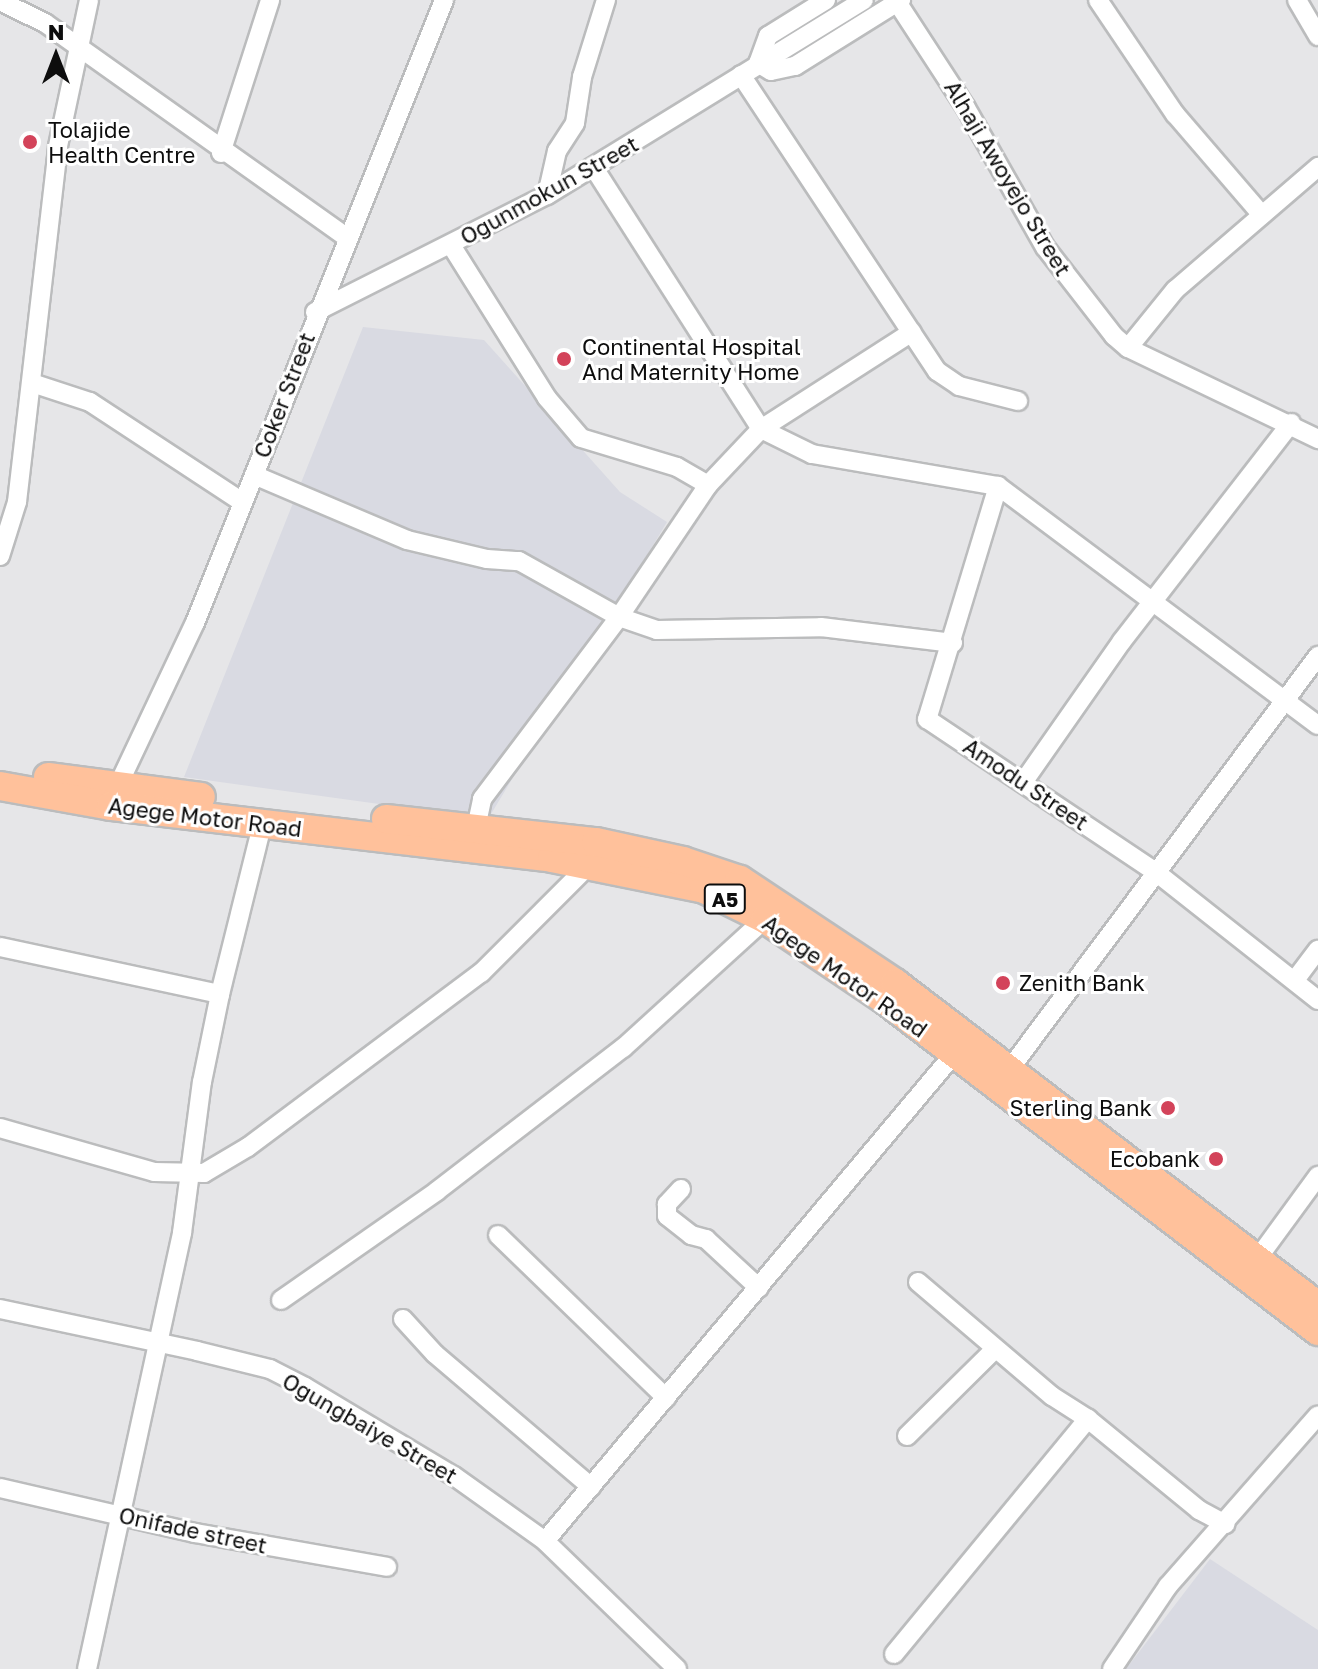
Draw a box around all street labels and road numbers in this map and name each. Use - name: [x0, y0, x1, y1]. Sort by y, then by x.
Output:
- street label: Alhaji Awoyejo Street: [939, 76, 1077, 280]
- street label: Ogunmokun Street: [455, 130, 643, 250]
- street label: Coker Street: [248, 329, 320, 461]
- street label: Amodu Street: [959, 733, 1093, 835]
- street label: Agege Motor Road: [107, 792, 303, 842]
- road number: A5: [703, 883, 747, 915]
- street label: Agege Motor Road: [758, 909, 932, 1043]
- street label: Ogungbaiye Street: [278, 1367, 462, 1489]
- street label: Onifade street: [117, 1501, 269, 1559]

